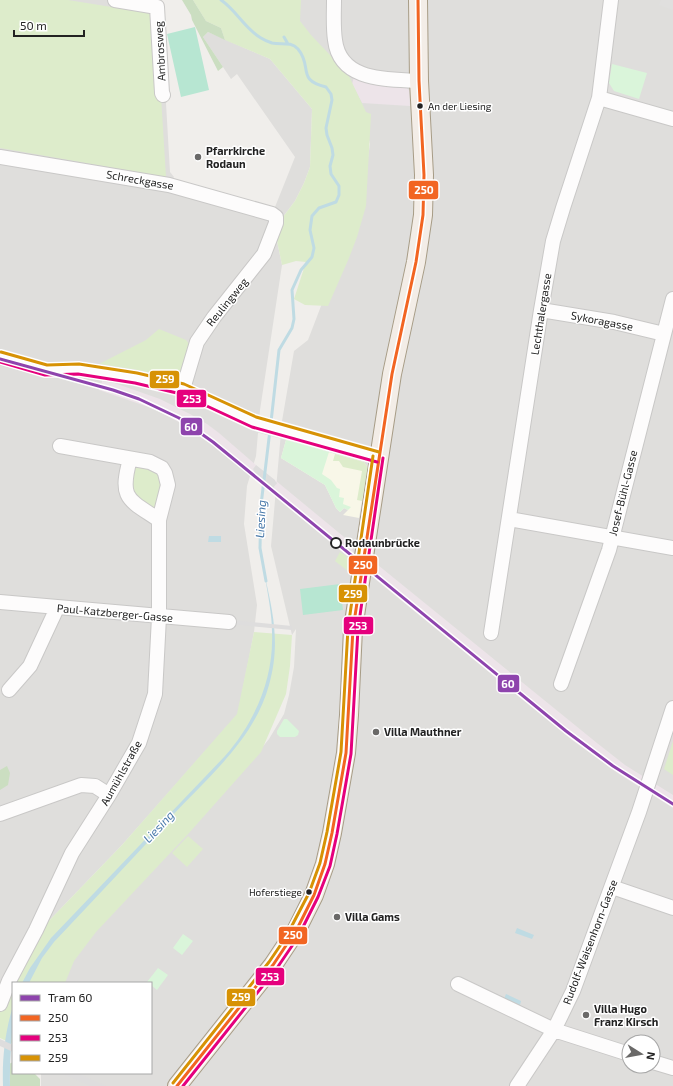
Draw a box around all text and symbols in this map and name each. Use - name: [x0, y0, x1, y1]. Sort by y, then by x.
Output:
- scale bar: [14, 12, 84, 38]
- text: 50 m: [20, 18, 47, 32]
- street label: Ambrosweg: [151, 21, 168, 81]
- place label: An der Liesing: [428, 100, 492, 112]
- marker: An der Liesing: [415, 101, 425, 111]
- place label: Pfarrkirche Rodaun: [206, 144, 265, 170]
- marker: Pfarrkirche Rodaun: [193, 152, 203, 162]
- street label: Schreckgasse: [105, 167, 175, 192]
- line badge: 250: [408, 180, 439, 200]
- text: 250: [414, 183, 434, 196]
- street label: Lechthalergasse: [528, 272, 553, 356]
- street label: Reulingweg: [203, 275, 250, 329]
- street label: Sykoragasse: [570, 308, 634, 333]
- line badge: 259: [149, 370, 180, 389]
- text: 259: [156, 372, 174, 385]
- line badge: 253: [176, 389, 207, 408]
- text: 253: [183, 392, 201, 405]
- line badge: 60: [180, 417, 203, 436]
- text: 60: [184, 420, 198, 433]
- street label: Josef-Bühl-Gasse: [606, 449, 639, 537]
- water label: Liesing: [252, 499, 268, 538]
- place label: Rodaunbrücke: [345, 536, 420, 549]
- marker: Rodaunbrücke: [330, 537, 342, 549]
- line badge: 250: [348, 555, 378, 575]
- text: 250: [353, 558, 373, 571]
- line badge: 259: [338, 584, 368, 603]
- text: 259: [344, 587, 362, 600]
- street label: Paul-Katzberger-Gasse: [56, 601, 174, 624]
- line badge: 253: [343, 616, 374, 635]
- text: 253: [349, 619, 367, 632]
- line badge: 60: [497, 674, 520, 693]
- text: 60: [501, 677, 515, 690]
- place label: Villa Mauthner: [384, 725, 462, 738]
- marker: Villa Mauthner: [371, 727, 381, 737]
- street label: Aumühlstraße: [97, 738, 144, 808]
- water label: Liesing: [140, 807, 177, 845]
- street label: Rudolf-Waisenhorn-Gasse: [560, 877, 619, 1006]
- place label: Hoferstiege: [249, 886, 302, 898]
- marker: Hoferstiege: [304, 887, 314, 897]
- place label: Villa Gams: [345, 910, 400, 923]
- marker: Villa Gams: [332, 912, 342, 922]
- line badge: 250: [278, 926, 308, 945]
- text: 250: [283, 928, 303, 941]
- line badge: 253: [255, 967, 285, 986]
- text: 253: [261, 970, 279, 983]
- legend: [12, 982, 152, 1074]
- line badge: 259: [226, 988, 256, 1007]
- text: Tram 60: [48, 990, 93, 1004]
- text: 259: [232, 990, 250, 1003]
- place label: Villa Hugo Franz Kirsch: [594, 1002, 658, 1028]
- text: 250: [48, 1010, 68, 1024]
- marker: Villa Hugo Franz Kirsch: [581, 1010, 591, 1020]
- text: 253: [48, 1030, 68, 1044]
- north arrow: [621, 1034, 661, 1074]
- text: 259: [48, 1050, 68, 1064]
- text: N: [644, 1051, 658, 1061]

